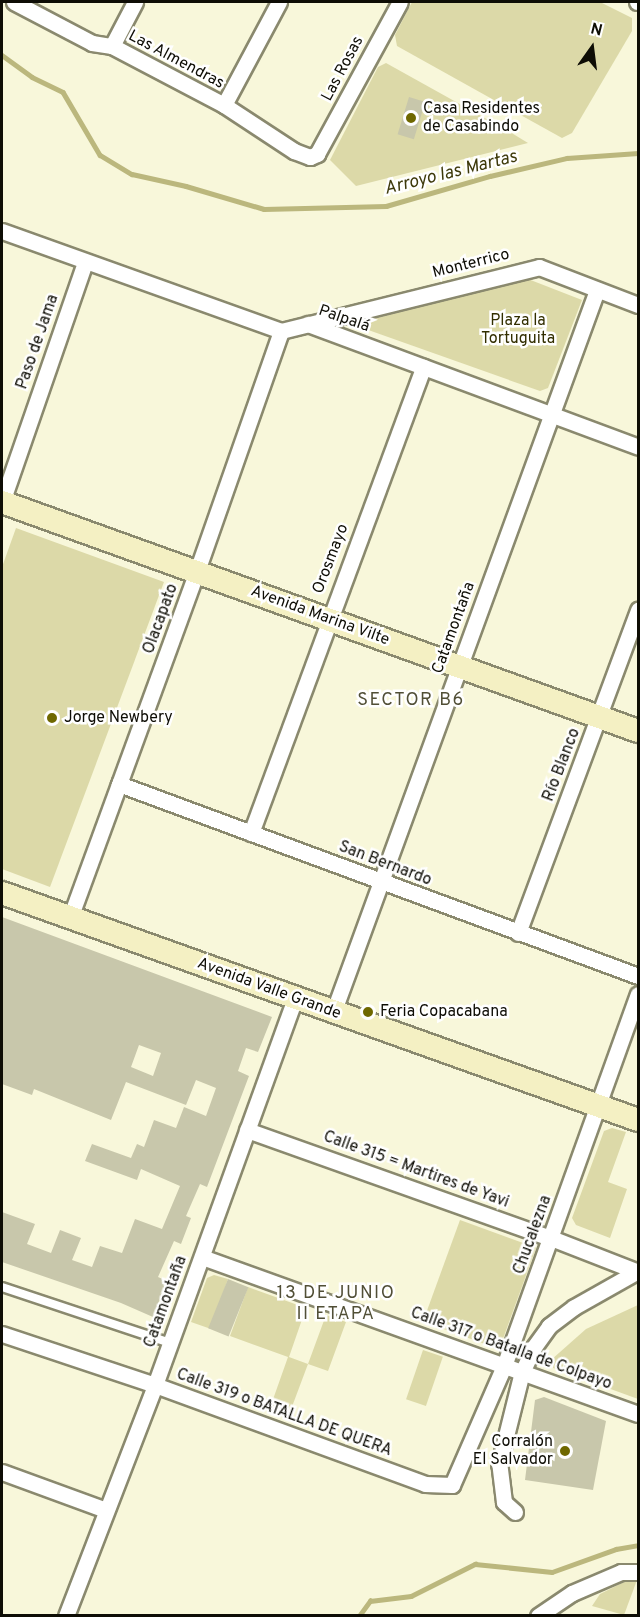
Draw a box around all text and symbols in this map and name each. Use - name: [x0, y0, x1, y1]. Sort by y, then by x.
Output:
- north arrow: [562, 18, 622, 78]
- text: N: [588, 19, 604, 42]
- street label: Las Almendras: [125, 27, 227, 93]
- street label: Las Rosas: [318, 33, 368, 105]
- place label: Casa Residentes de Casabindo: [423, 99, 540, 137]
- marker: Casa Residentes de Casabindo: [404, 111, 418, 125]
- water label: Arroyo las Martas: [382, 147, 520, 201]
- street label: Monterrico: [431, 245, 511, 283]
- street label: Paso de Jama: [13, 292, 63, 392]
- street label: Palpalá: [316, 301, 372, 337]
- park label: Plaza la Tortuguita: [481, 311, 555, 349]
- street label: Orosmayo: [309, 521, 353, 597]
- street label: Catamontaña: [428, 579, 480, 677]
- street label: Olacapato: [139, 581, 183, 657]
- street label: Avenida Marina Vilte: [248, 582, 392, 650]
- district label: SECTOR B6: [357, 690, 465, 712]
- place label: Jorge Newbery: [64, 708, 173, 728]
- marker: Jorge Newbery: [45, 711, 59, 725]
- street label: Río Blanco: [539, 726, 585, 804]
- street label: San Bernardo: [336, 837, 434, 891]
- street label: Avenida Valle Grande: [194, 954, 344, 1024]
- place label: Feria Copacabana: [380, 1002, 508, 1022]
- marker: Feria Copacabana: [361, 1005, 375, 1019]
- street label: Calle 315 = Martires de Yavi: [320, 1127, 512, 1213]
- street label: Chucalezna: [510, 1193, 556, 1277]
- street label: Catamontaña: [140, 1253, 192, 1351]
- district label: 13 DE JUNIO II ETAPA: [277, 1284, 395, 1326]
- street label: Calle 317 o Batalla de Colpayo: [407, 1303, 615, 1395]
- street label: Calle 319 o BATALLA DE QUERA: [173, 1365, 395, 1461]
- place label: Corralón El Salvador: [473, 1432, 553, 1470]
- marker: Corralón El Salvador: [558, 1444, 572, 1458]

